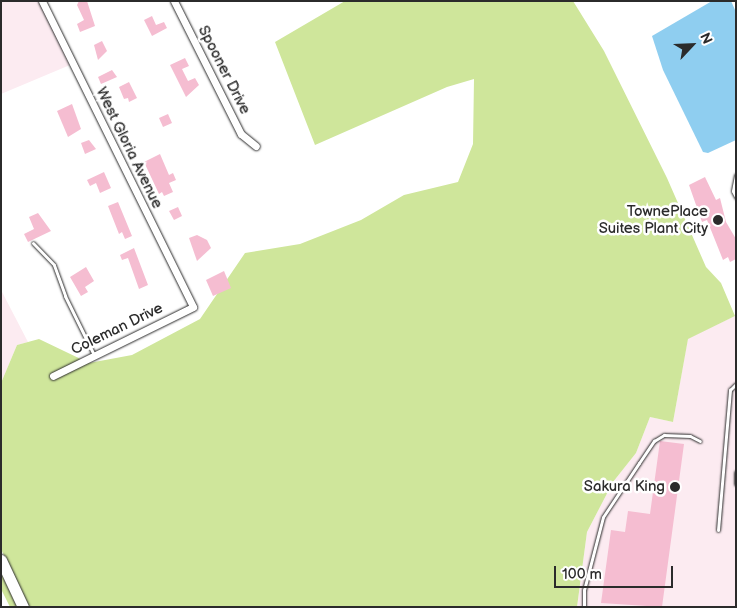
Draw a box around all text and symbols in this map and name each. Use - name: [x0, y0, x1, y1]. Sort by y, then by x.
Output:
- north arrow: [667, 20, 717, 70]
- street label: Spooner Drive: [194, 23, 254, 117]
- text: N: [696, 30, 716, 47]
- street label: West Gloria Avenue: [92, 84, 166, 212]
- place label: TownePlace Suites Plant City: [599, 202, 708, 237]
- marker: TownePlace Suites Plant City: [712, 214, 724, 226]
- street label: Coleman Drive: [68, 299, 166, 359]
- place label: Sakura King: [584, 478, 665, 496]
- marker: Sakura King: [669, 481, 681, 493]
- scale bar: [557, 556, 676, 588]
- text: 100 m: [562, 565, 602, 584]

